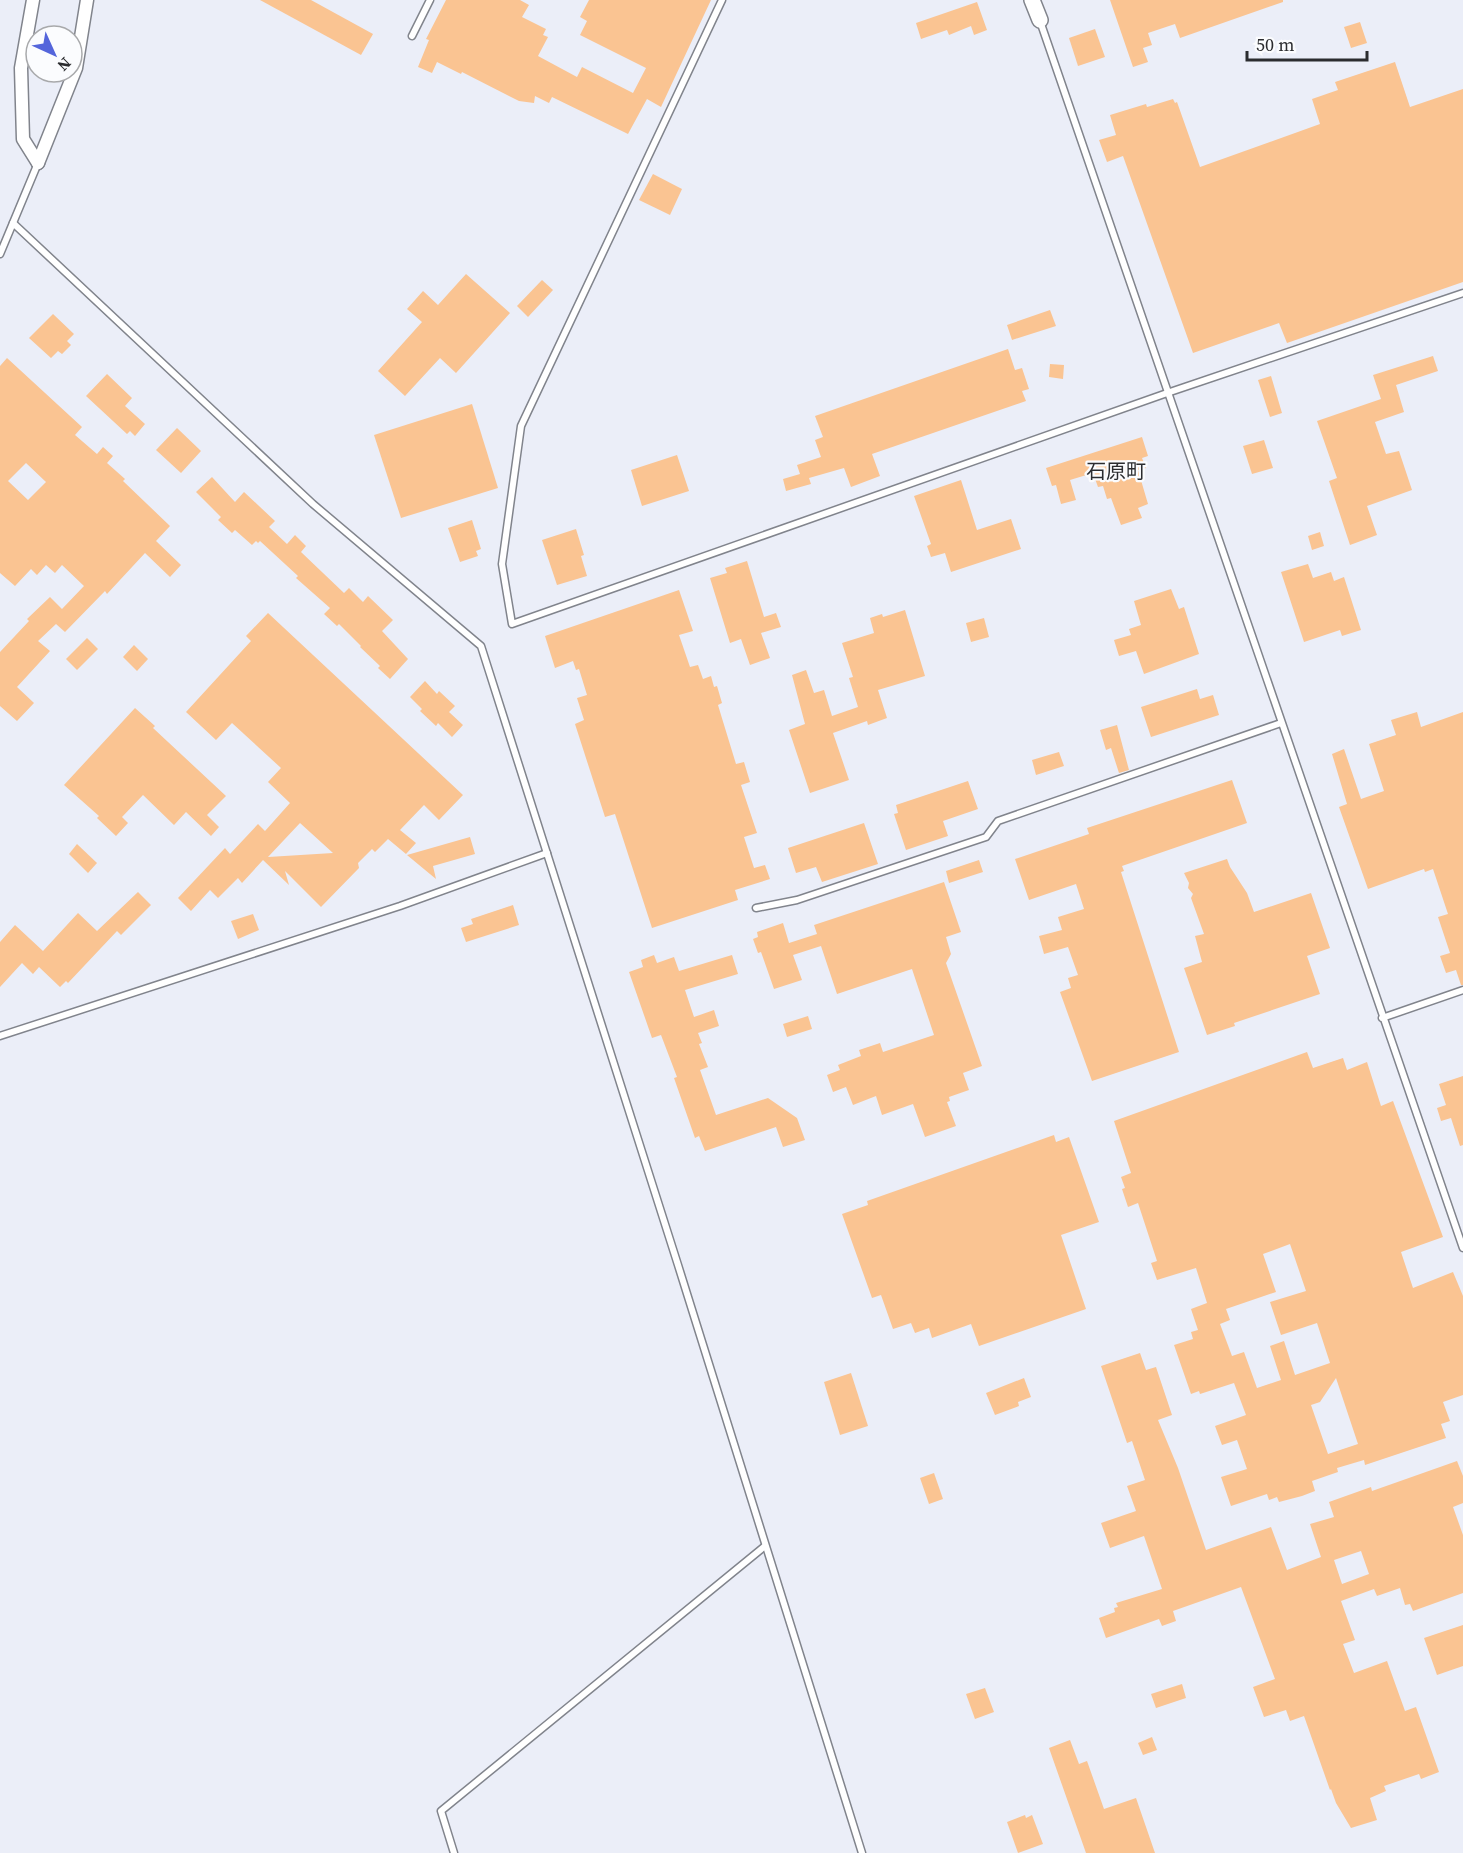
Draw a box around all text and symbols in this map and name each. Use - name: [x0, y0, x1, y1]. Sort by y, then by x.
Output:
- north arrow: [24, 24, 84, 84]
- scale bar: [1247, 24, 1367, 62]
- text: 50 m: [1256, 32, 1294, 57]
- text: N: [52, 53, 77, 77]
- district label: 石原町: [1086, 457, 1146, 485]

